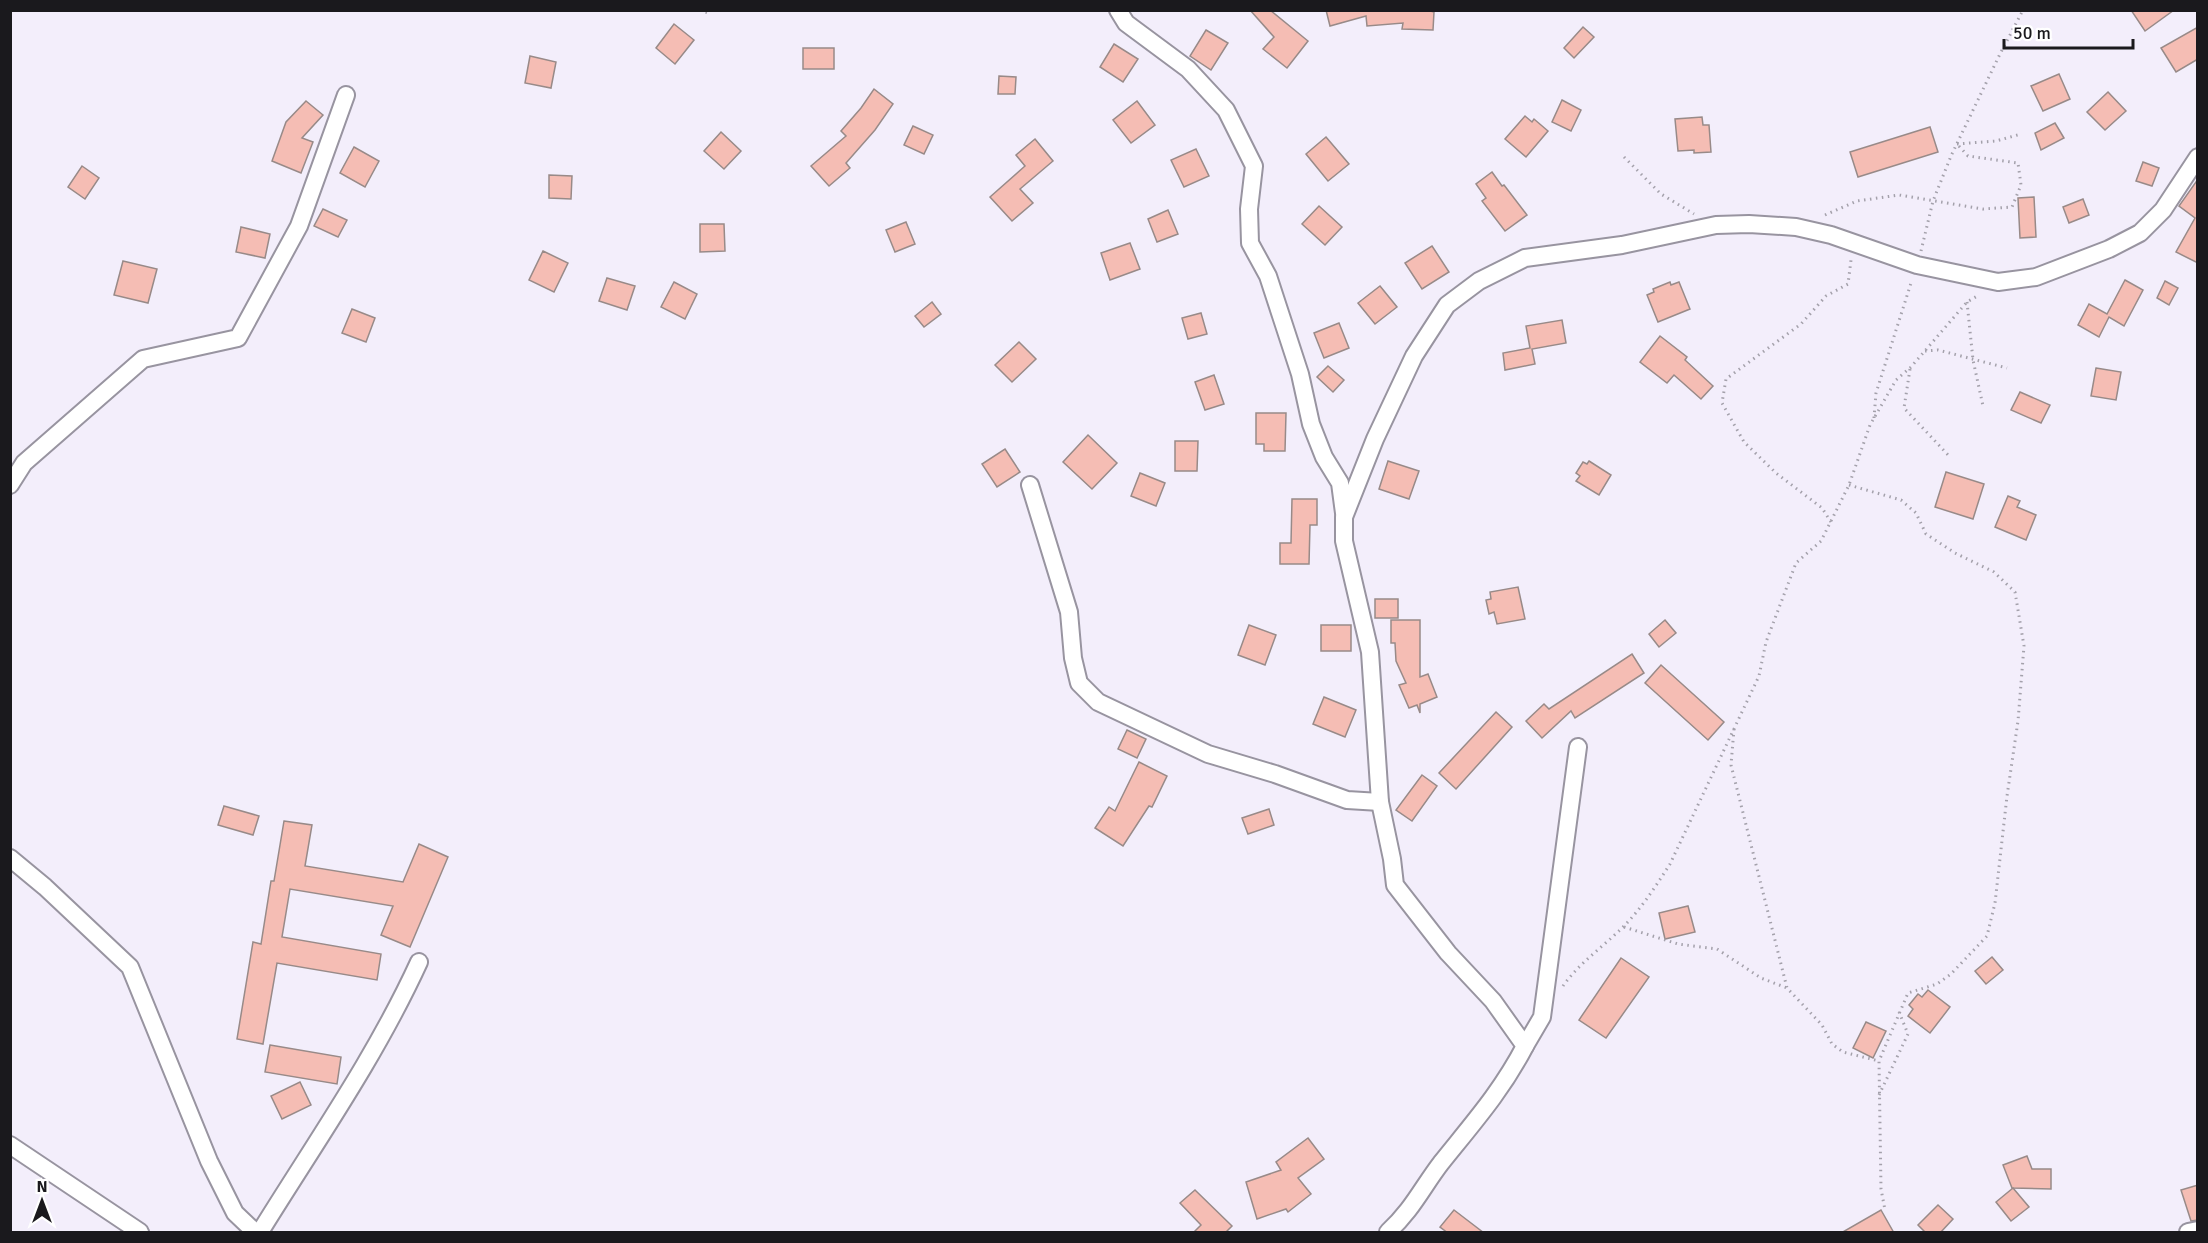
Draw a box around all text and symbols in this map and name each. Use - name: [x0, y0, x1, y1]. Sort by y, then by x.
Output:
- scale bar: [2004, 12, 2133, 50]
- text: 50 m: [2013, 22, 2051, 44]
- north arrow: [12, 1171, 72, 1231]
- text: N: [36, 1177, 48, 1197]

